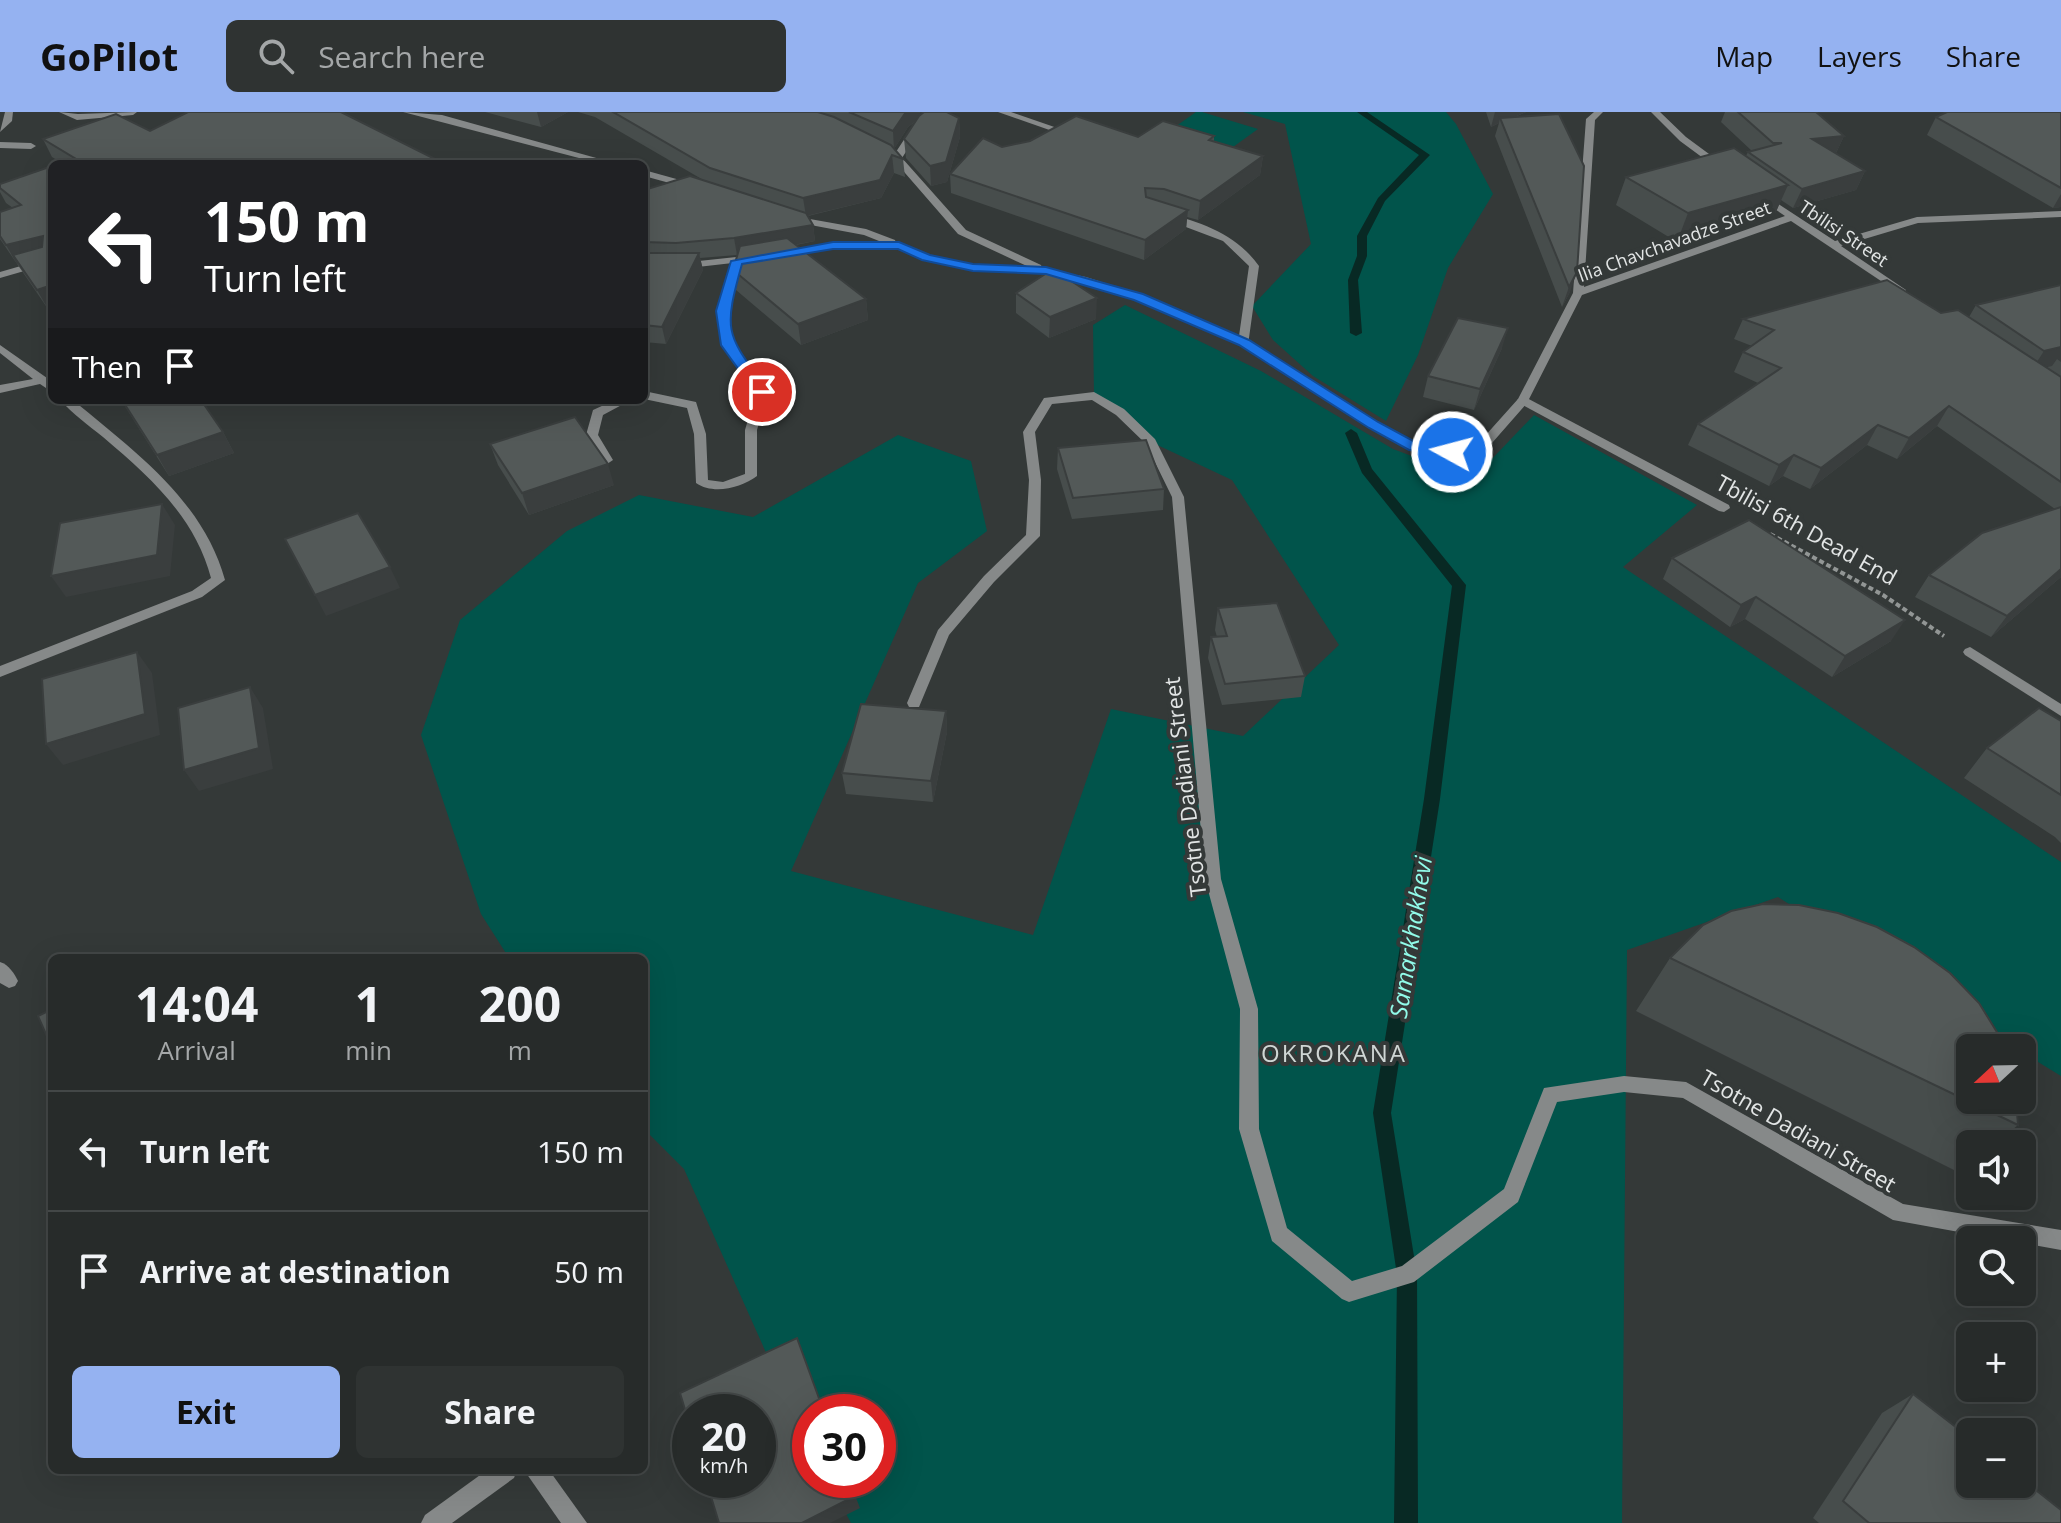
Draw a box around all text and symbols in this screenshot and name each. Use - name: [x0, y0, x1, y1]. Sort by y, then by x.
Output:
- search box: [226, 20, 786, 92]
- text: GoPilot: [40, 30, 178, 82]
- icon: search: [254, 34, 298, 78]
- text: Search here: [318, 36, 485, 77]
- text: Map: [1715, 37, 1773, 75]
- text: Layers: [1817, 37, 1902, 75]
- text: Share: [1946, 37, 2021, 75]
- text: 150 m: [204, 182, 370, 258]
- icon: left: [72, 192, 176, 296]
- street label: Tbilisi Street: [1795, 194, 1893, 272]
- street label: Ilia Chavchavadze Street: [1574, 195, 1774, 287]
- text: Turn left: [204, 254, 346, 303]
- icon: arrive: [158, 344, 202, 388]
- text: Then: [72, 346, 142, 387]
- pin: [728, 358, 796, 426]
- icon: arrive: [740, 370, 784, 414]
- position arrow: [1410, 410, 1494, 494]
- street label: Tbilisi 6th Dead End: [1711, 467, 1903, 591]
- street label: Tsotne Dadiani Street: [1156, 675, 1212, 898]
- water label: Samarkhakhevi: [1381, 853, 1439, 1020]
- text: 14:04: [135, 971, 258, 1036]
- text: 1: [355, 971, 382, 1036]
- text: 200: [479, 971, 561, 1036]
- text: Arrival: [157, 1032, 236, 1068]
- text: min: [345, 1032, 392, 1068]
- text: m: [508, 1032, 532, 1068]
- north arrow: [1956, 1034, 2036, 1114]
- map controls: [1956, 1034, 2036, 1498]
- district label: OKROKANA: [1261, 1036, 1407, 1069]
- street label: Tsotne Dadiani Street: [1696, 1062, 1902, 1198]
- icon: left: [72, 1129, 116, 1173]
- button: sound: [1956, 1130, 2036, 1210]
- text: Turn left: [140, 1131, 270, 1172]
- text: 150 m: [537, 1131, 624, 1172]
- button: search: [1956, 1226, 2036, 1306]
- icon: arrive: [72, 1249, 116, 1293]
- text: Arrive at destination: [140, 1251, 451, 1292]
- text: 50 m: [554, 1251, 624, 1292]
- button: +: [1956, 1322, 2036, 1402]
- button: Exit: [72, 1366, 340, 1458]
- button: Share: [356, 1366, 624, 1458]
- speed limit sign: 30: [792, 1394, 896, 1498]
- text: 20: [701, 1408, 747, 1463]
- button: −: [1956, 1418, 2036, 1498]
- text: km/h: [700, 1452, 748, 1479]

